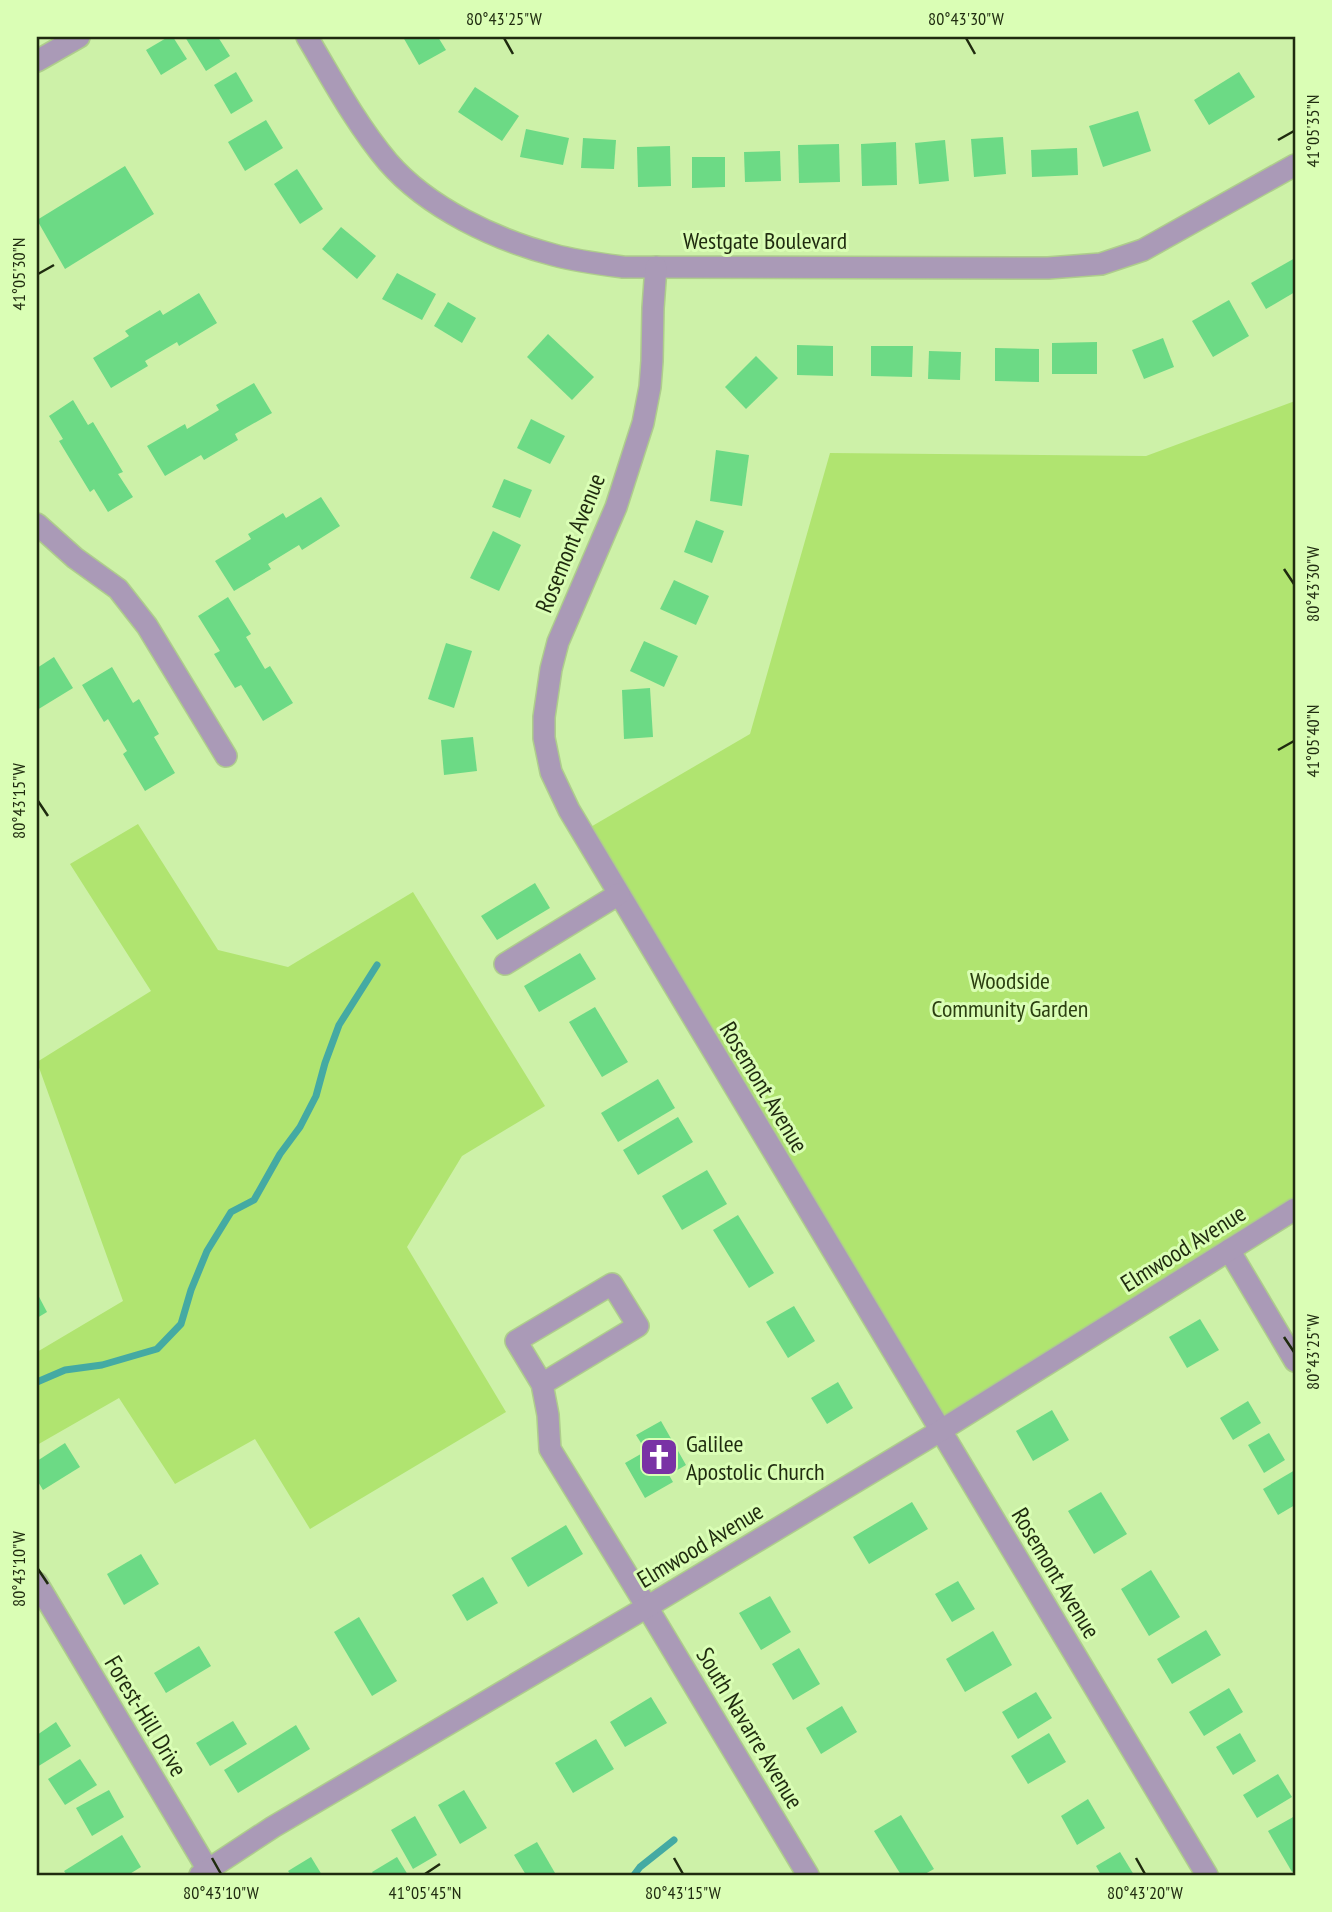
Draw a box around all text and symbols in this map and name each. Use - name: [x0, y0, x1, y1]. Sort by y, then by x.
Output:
- text: 80°43'25"W: [466, 7, 542, 30]
- text: 80°43'30"W: [928, 7, 1004, 30]
- text: 41°05'35"N: [1301, 95, 1324, 167]
- street label: Westgate Boulevard: [683, 225, 847, 256]
- text: 41°05'30"N: [7, 238, 30, 310]
- street label: Rosemont Avenue: [528, 469, 612, 617]
- text: 80°43'30"W: [1301, 546, 1324, 622]
- text: 41°05'40"N: [1301, 705, 1324, 777]
- text: 80°43'15"W: [7, 763, 30, 839]
- park label: Woodside Community Garden: [932, 965, 1088, 1024]
- street label: Rosemont Avenue: [713, 1016, 815, 1158]
- street label: Elmwood Avenue: [1115, 1197, 1251, 1299]
- text: 80°43'25"W: [1301, 1314, 1324, 1390]
- place label: Galilee Apostolic Church: [686, 1428, 825, 1487]
- church icon: Galilee Apostolic Church: [638, 1436, 680, 1478]
- street label: Elmwood Avenue: [631, 1495, 769, 1595]
- street label: Rosemont Avenue: [1005, 1502, 1107, 1644]
- text: 80°43'10"W: [7, 1531, 30, 1607]
- street label: South Navarre Avenue: [690, 1642, 810, 1814]
- street label: Forest-Hill Drive: [98, 1650, 194, 1782]
- text: 80°43'10"W: [183, 1881, 259, 1904]
- text: 41°05'45"N: [389, 1881, 461, 1904]
- text: 80°43'15"W: [645, 1881, 721, 1904]
- text: 80°43'20"W: [1107, 1881, 1183, 1904]

